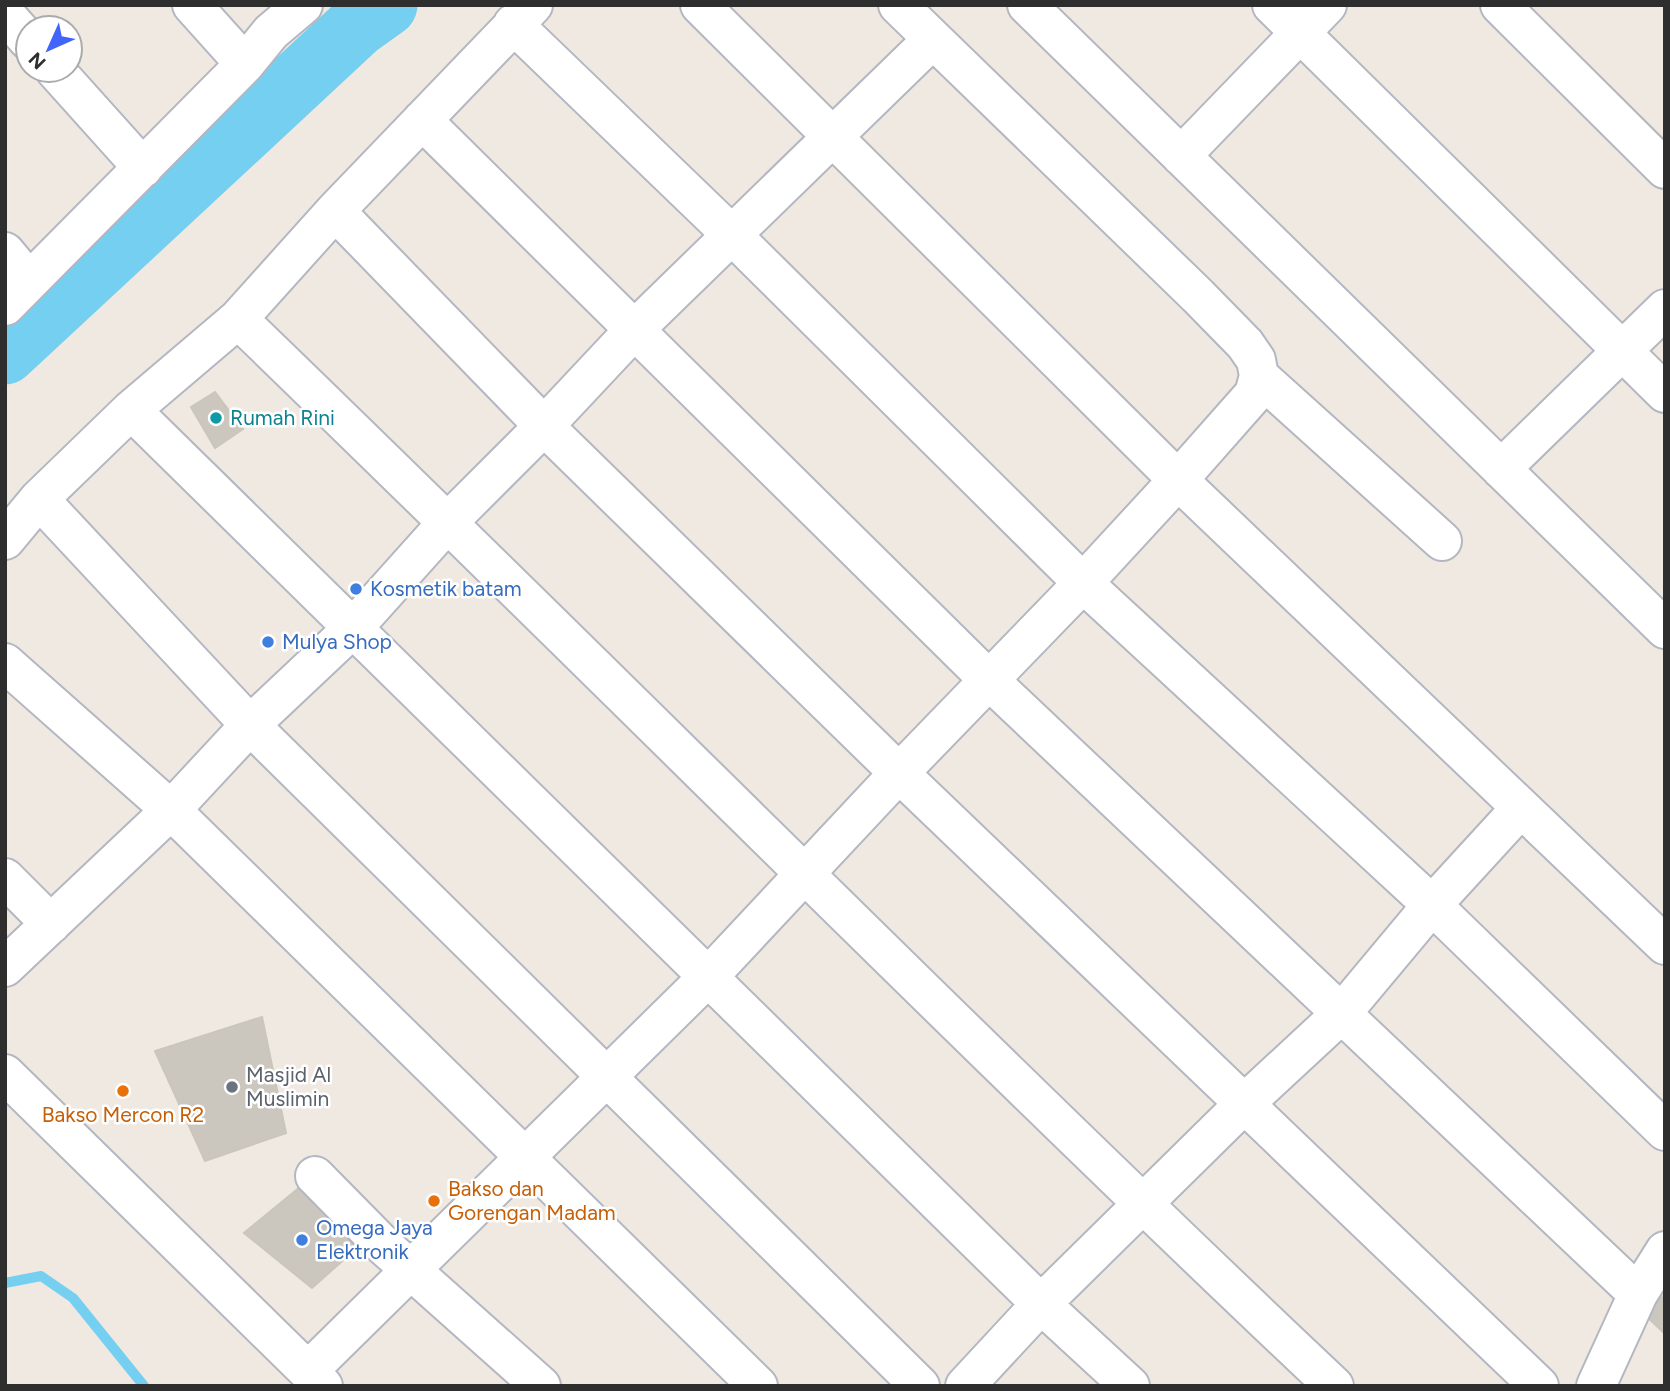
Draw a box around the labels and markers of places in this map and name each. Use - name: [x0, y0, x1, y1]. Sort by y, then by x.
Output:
- place label: Rumah Rini: [230, 405, 335, 430]
- marker: Rumah Rini: [208, 410, 224, 426]
- place label: Kosmetik batam: [370, 576, 522, 601]
- marker: Kosmetik batam: [348, 581, 364, 597]
- place label: Mulya Shop: [282, 629, 392, 654]
- marker: Mulya Shop: [260, 634, 276, 650]
- place label: Masjid Al Muslimin: [246, 1062, 331, 1111]
- marker: Masjid Al Muslimin: [224, 1079, 240, 1095]
- marker: Bakso Mercon R2: [115, 1083, 131, 1099]
- place label: Bakso Mercon R2: [42, 1102, 204, 1127]
- place label: Bakso dan Gorengan Madam: [448, 1176, 616, 1225]
- marker: Bakso dan Gorengan Madam: [426, 1193, 442, 1209]
- place label: Omega Jaya Elektronik: [316, 1215, 433, 1264]
- marker: Omega Jaya Elektronik: [294, 1232, 310, 1248]

